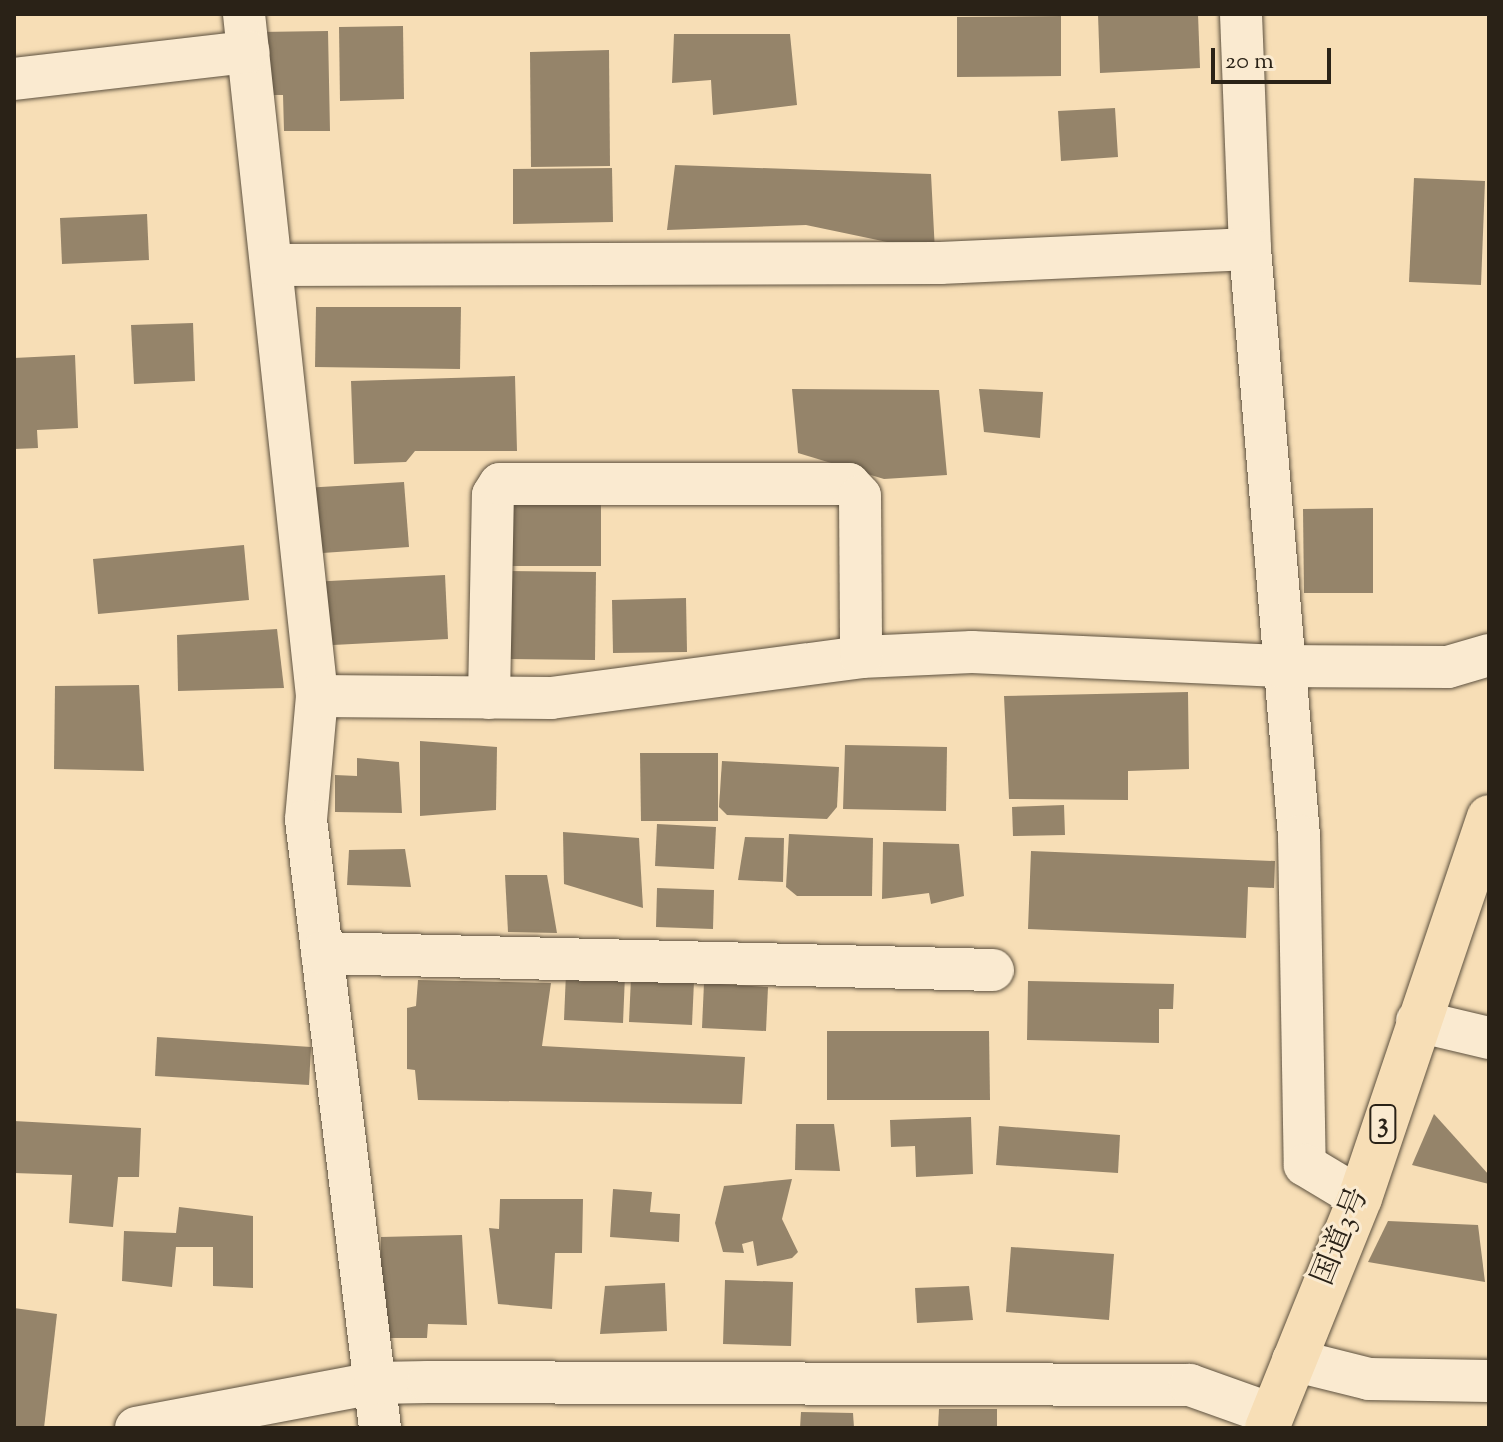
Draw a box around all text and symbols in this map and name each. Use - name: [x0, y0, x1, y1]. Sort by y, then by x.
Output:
- scale bar: [1215, 32, 1335, 82]
- text: 20 m: [1225, 45, 1274, 79]
- road number: 3: [1369, 1100, 1397, 1148]
- street label: 国道3号: [1306, 1183, 1378, 1291]

